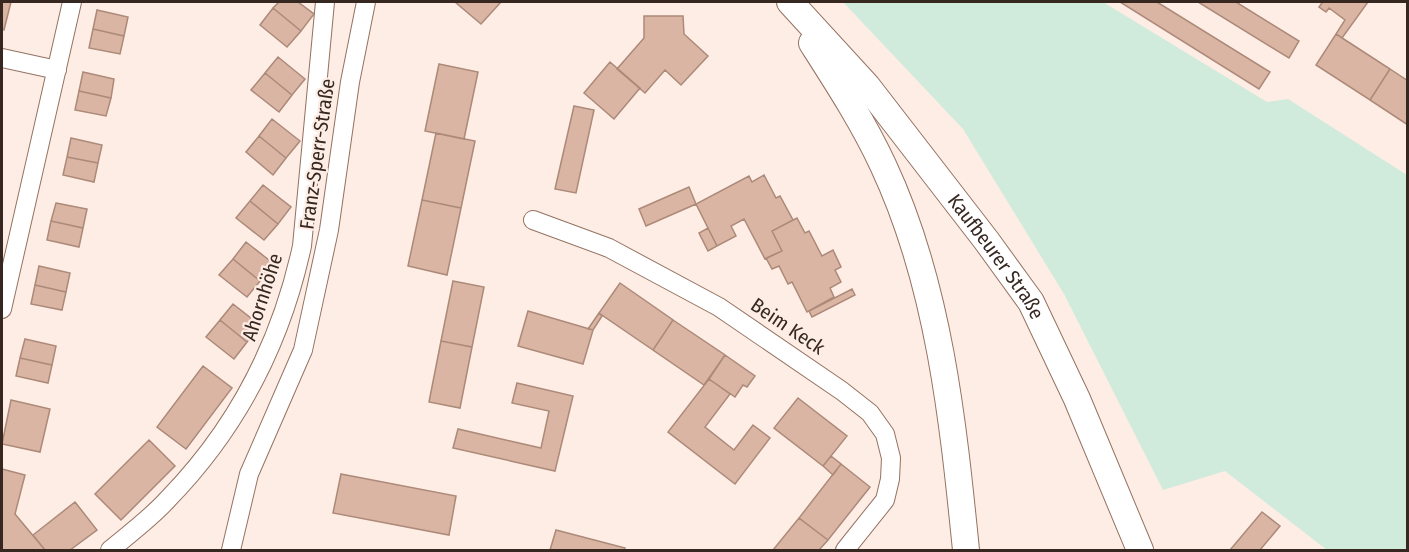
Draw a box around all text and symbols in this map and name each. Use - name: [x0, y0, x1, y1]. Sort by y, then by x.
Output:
- street label: Franz-Sperr-Straße: [295, 77, 339, 231]
- street label: Kaufbeurer Straße: [943, 189, 1049, 323]
- street label: Ahornhöhe: [237, 250, 287, 344]
- street label: Beim Keck: [746, 293, 830, 360]

